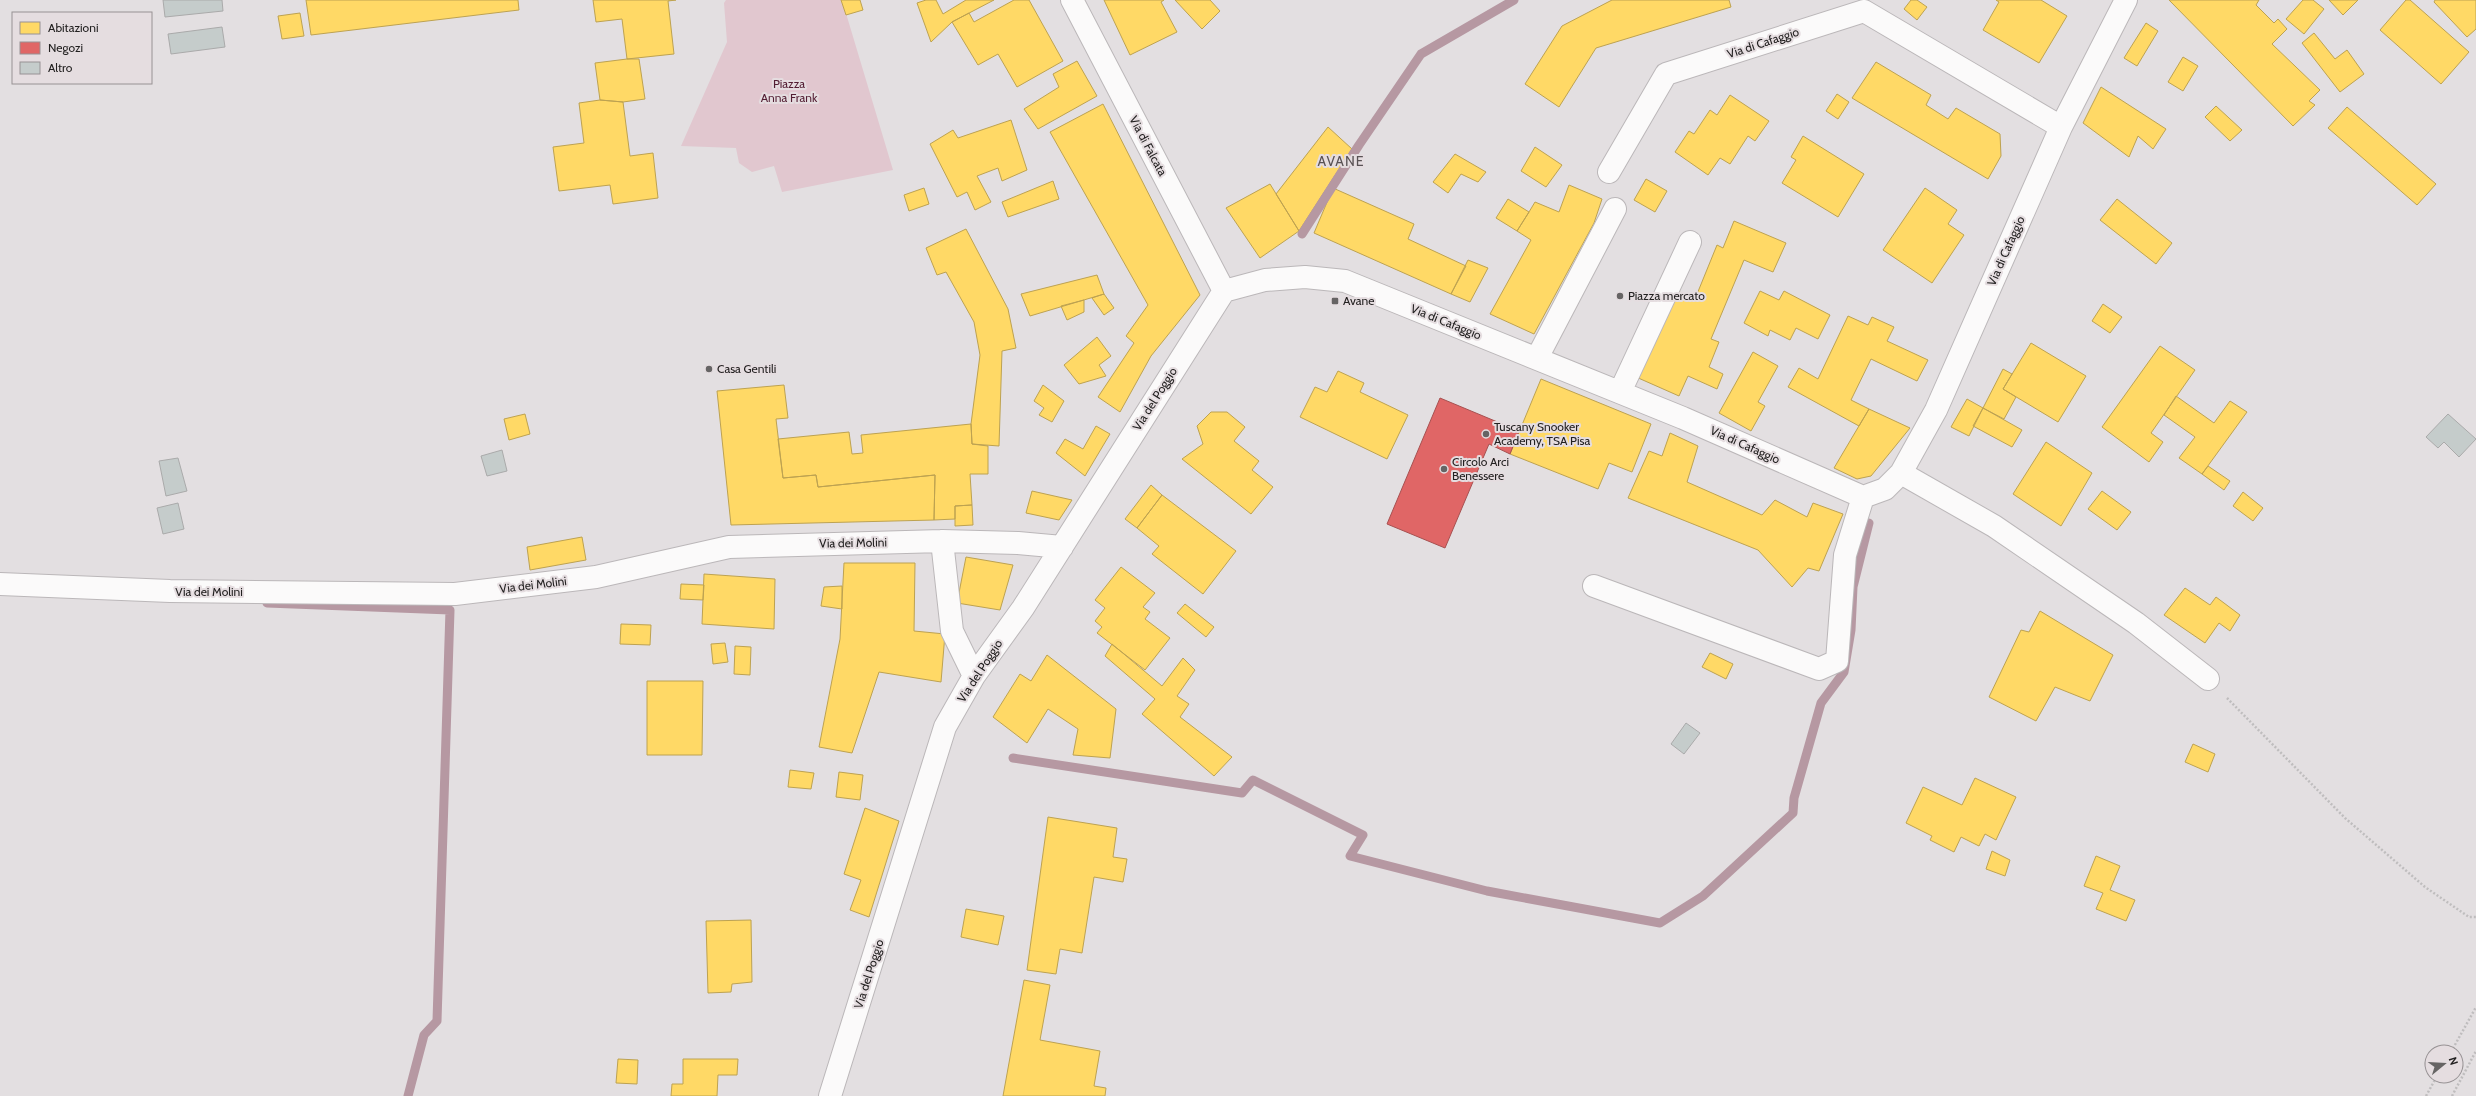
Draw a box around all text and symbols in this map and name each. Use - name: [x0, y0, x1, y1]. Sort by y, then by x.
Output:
- legend: [12, 12, 152, 84]
- text: Abitazioni: [48, 20, 98, 35]
- street label: Via di Cafaggio: [1725, 24, 1801, 61]
- text: Negozi: [48, 40, 83, 55]
- text: Altro: [48, 60, 73, 75]
- park label: Piazza Anna Frank: [761, 76, 818, 105]
- street label: Via di Falcata: [1126, 113, 1171, 179]
- district label: AVANE: [1317, 152, 1365, 170]
- street label: Via di Cafaggio: [1983, 213, 2028, 288]
- place label: Piazza mercato: [1628, 288, 1705, 303]
- marker: Piazza mercato: [1615, 291, 1625, 301]
- place label: Avane: [1343, 293, 1374, 308]
- marker: Avane: [1330, 296, 1340, 306]
- street label: Via di Cafaggio: [1409, 301, 1484, 343]
- place label: Casa Gentili: [717, 361, 776, 376]
- marker: Casa Gentili: [704, 364, 714, 374]
- street label: Via del Poggio: [1129, 364, 1180, 433]
- place label: Tuscany Snooker Academy, TSA Pisa: [1494, 419, 1590, 448]
- street label: Via di Cafaggio: [1708, 422, 1783, 467]
- marker: Tuscany Snooker Academy, TSA Pisa: [1481, 429, 1491, 439]
- place label: Circolo Arci Benessere: [1452, 454, 1509, 483]
- marker: Circolo Arci Benessere: [1439, 464, 1449, 474]
- street label: Via dei Molini: [819, 534, 887, 551]
- street label: Via dei Molini: [498, 573, 567, 596]
- street label: Via dei Molini: [175, 584, 243, 599]
- street label: Via del Poggio: [954, 636, 1006, 705]
- street label: Via del Poggio: [850, 937, 887, 1010]
- north arrow: [2424, 1044, 2464, 1084]
- text: N: [2446, 1055, 2461, 1067]

